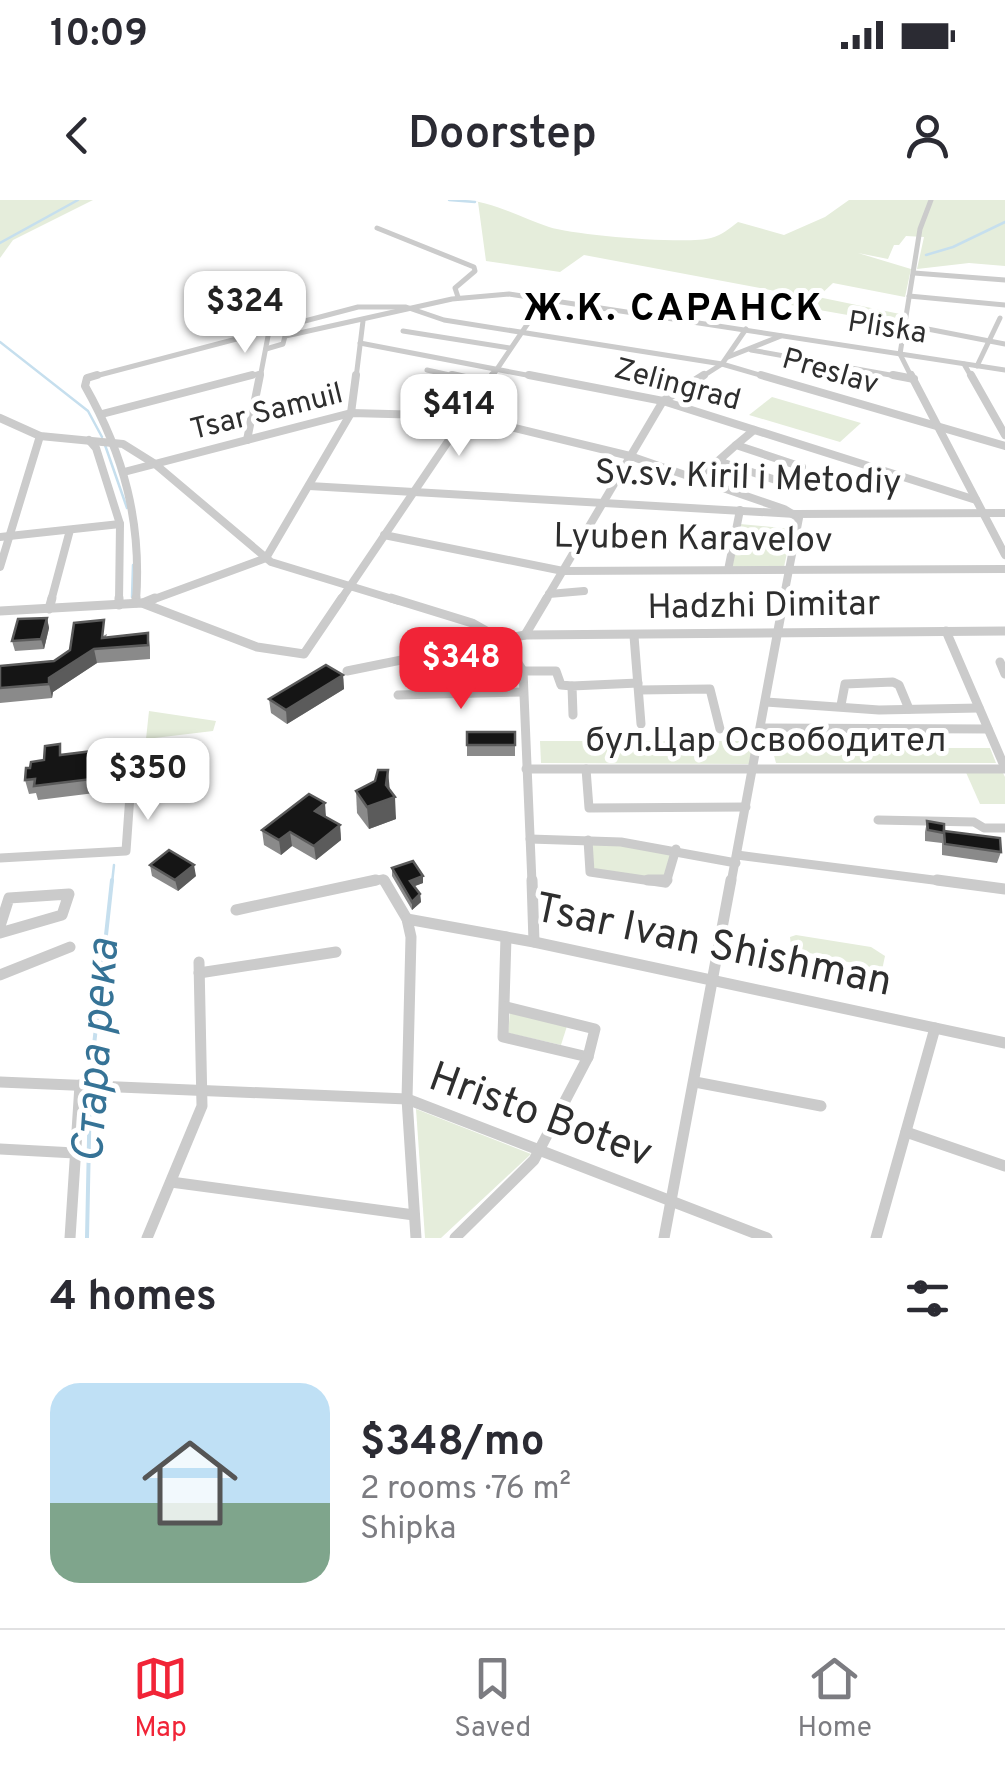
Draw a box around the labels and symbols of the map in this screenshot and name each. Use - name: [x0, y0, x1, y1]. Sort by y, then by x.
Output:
- pin: $324: [186, 271, 304, 356]
- district label: Ж.К. САРАНСК: [523, 286, 825, 335]
- street label: Pliska: [845, 305, 929, 353]
- street label: Preslav: [777, 342, 883, 404]
- street label: Zelingrad: [610, 351, 744, 421]
- pin: $414: [400, 374, 518, 459]
- street label: Tsar Samuil: [187, 376, 347, 450]
- street label: Sv.sv. Kiril i Metodiy: [594, 452, 902, 506]
- street label: Lyuben Karavelov: [553, 516, 833, 564]
- street label: Hadzhi Dimitar: [647, 583, 881, 631]
- pin: $348: [402, 627, 520, 712]
- street label: бул.Цар Освободител: [585, 720, 947, 764]
- pin: $350: [89, 738, 207, 823]
- street label: Tsar Ivan Shishman: [530, 883, 896, 1011]
- water label: Стара река: [62, 936, 134, 1165]
- street label: Hristo Botev: [421, 1052, 659, 1182]

